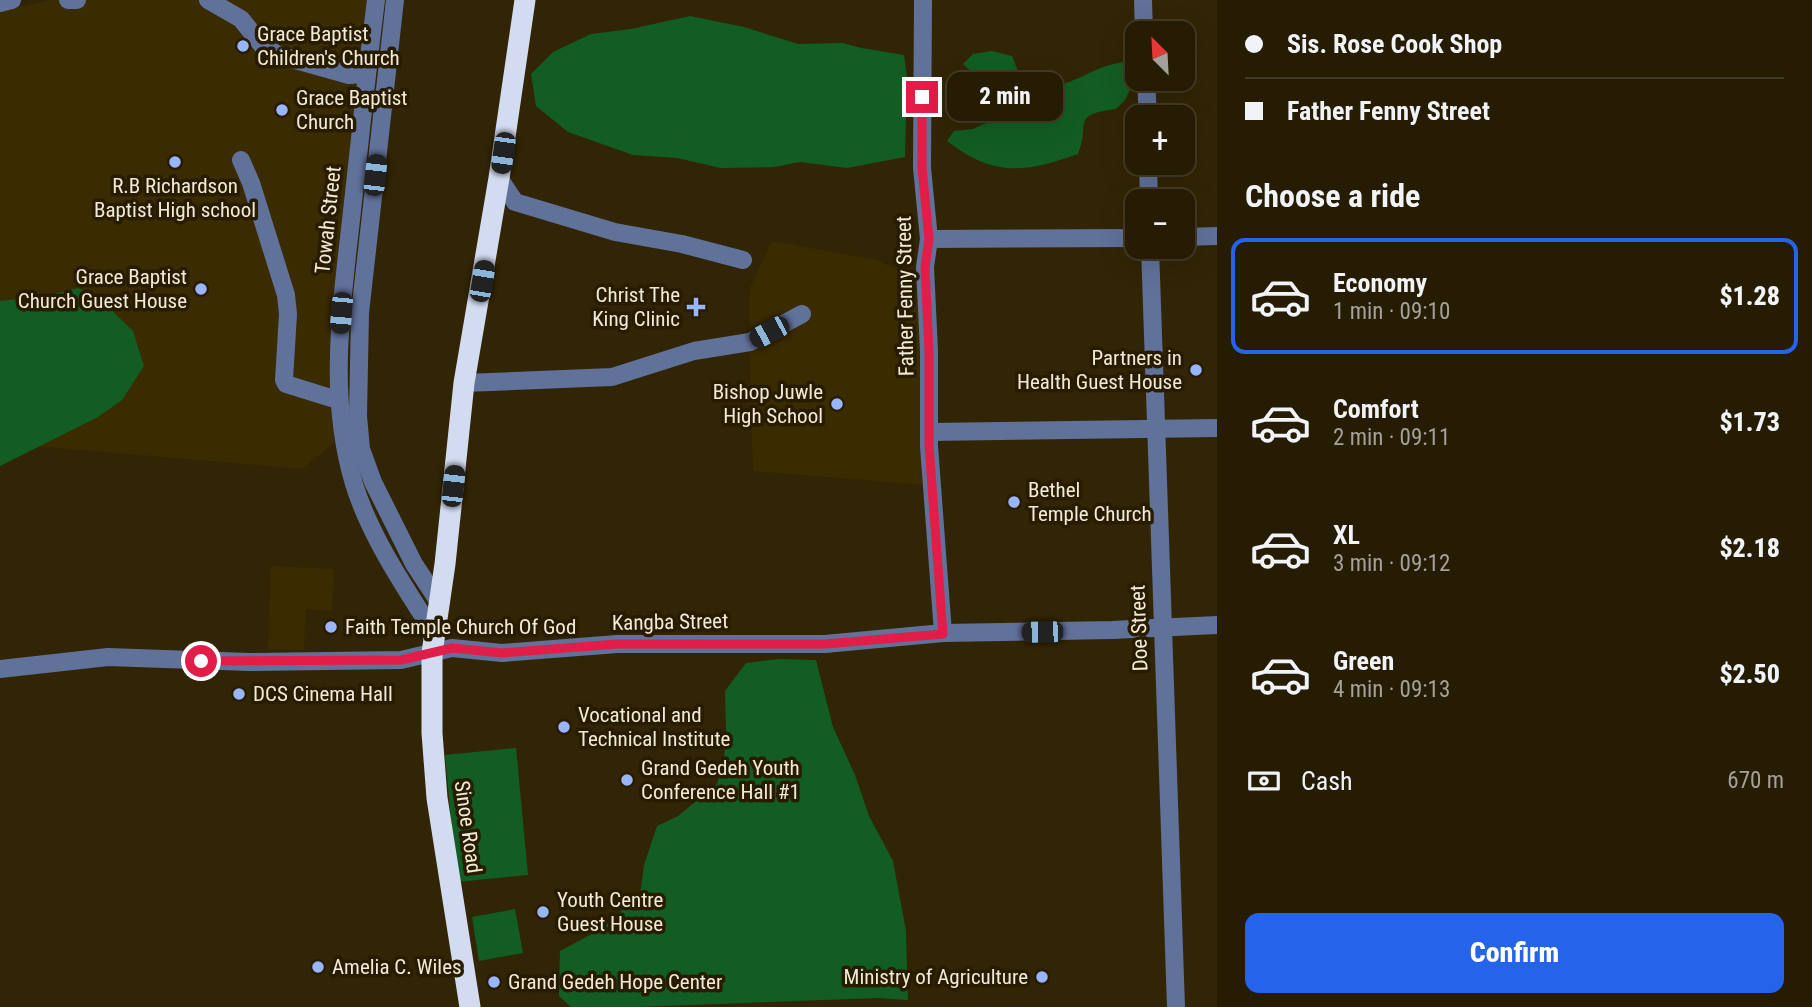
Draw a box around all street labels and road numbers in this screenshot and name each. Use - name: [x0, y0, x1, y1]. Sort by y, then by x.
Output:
- street label: Towah Street: [310, 165, 346, 275]
- street label: Father Fenny Street: [892, 216, 918, 376]
- street label: Doe Street: [1125, 584, 1153, 672]
- street label: Kangba Street: [612, 609, 728, 635]
- street label: Sinoe Road: [450, 779, 486, 875]

